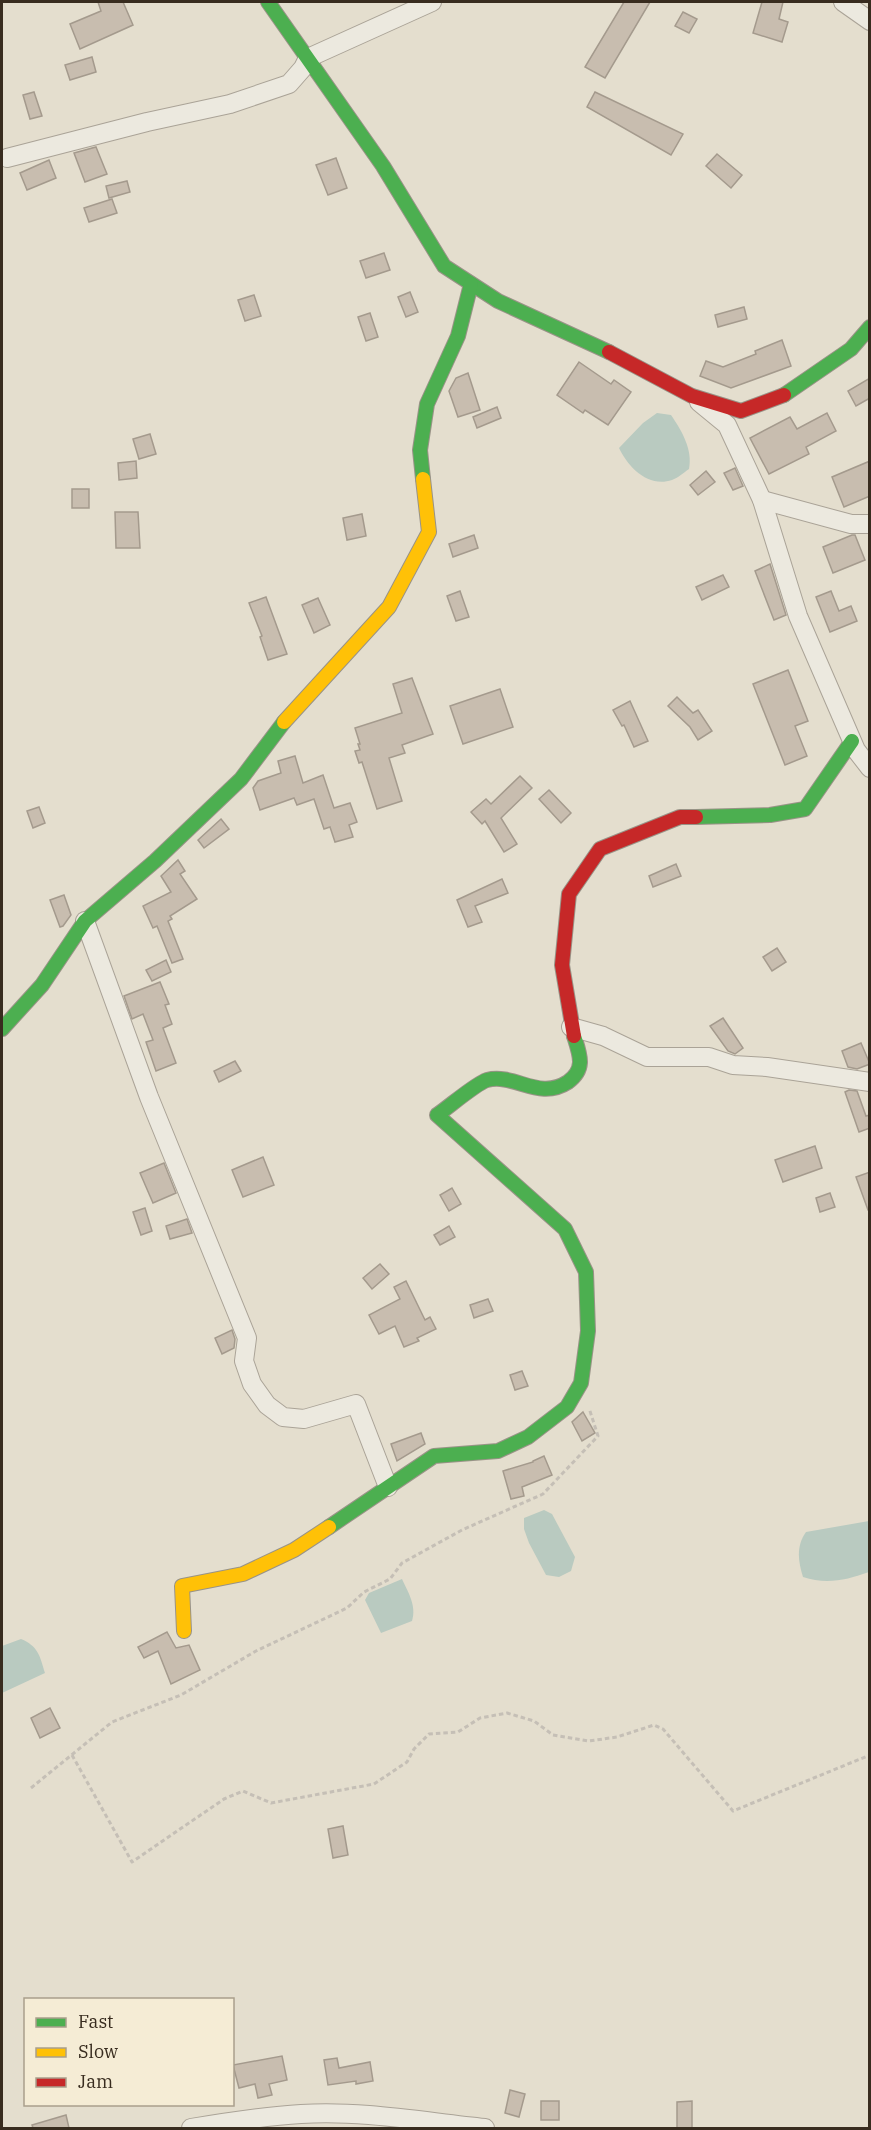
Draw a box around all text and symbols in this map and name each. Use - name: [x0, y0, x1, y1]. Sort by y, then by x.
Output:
- legend: [24, 1998, 234, 2106]
- text: Fast: [78, 2010, 113, 2033]
- text: Slow: [78, 2040, 118, 2063]
- text: Jam: [78, 2070, 113, 2093]

